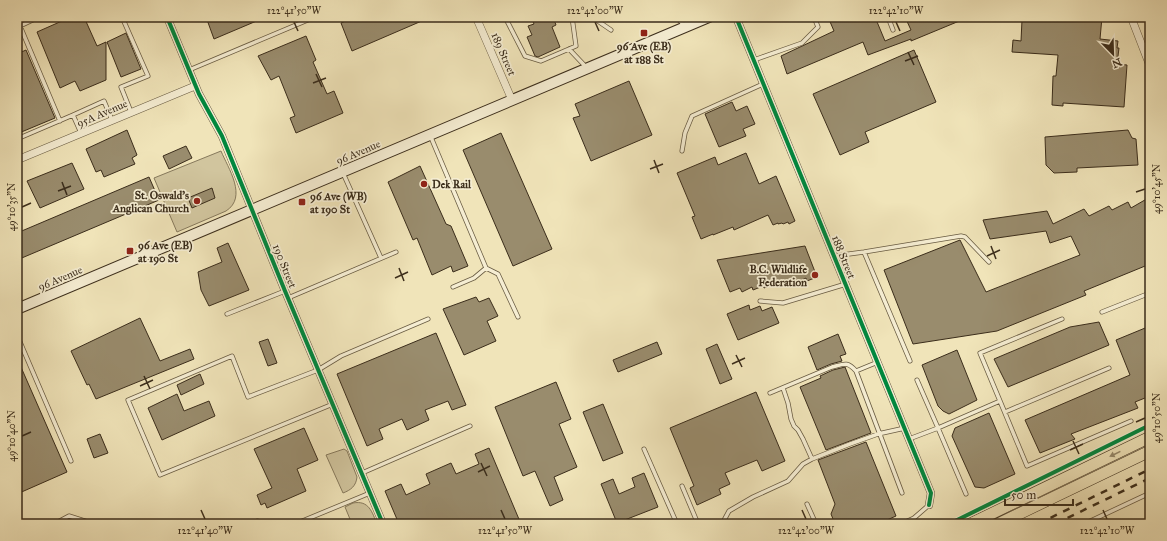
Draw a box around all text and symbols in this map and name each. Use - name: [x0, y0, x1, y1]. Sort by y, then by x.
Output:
- text: 122°41'50"W: [267, 5, 322, 17]
- text: 122°42'00"W: [567, 5, 624, 17]
- text: 122°42'10"W: [869, 5, 924, 17]
- marker: 96 Ave (EB) at 188 St: [639, 28, 649, 38]
- street label: 189 Street: [489, 31, 519, 78]
- north arrow: [1093, 34, 1133, 74]
- place label: 96 Ave (EB) at 188 St: [617, 40, 671, 66]
- text: N: [1109, 55, 1124, 71]
- street label: 95A Avenue: [75, 97, 130, 130]
- street label: 96 Avenue: [334, 137, 383, 168]
- text: 49°10'45"N: [1151, 163, 1163, 214]
- place label: Dek Rail: [432, 178, 472, 191]
- marker: Dek Rail: [419, 179, 429, 189]
- text: 49°10'35"N: [6, 182, 18, 231]
- place label: St. Oswald's Anglican Church: [112, 189, 190, 215]
- place label: 96 Ave (WB) at 190 St: [310, 190, 367, 217]
- marker: St. Oswald's Anglican Church: [192, 196, 202, 206]
- marker: 96 Ave (WB) at 190 St: [297, 197, 307, 207]
- street label: 188 Street: [829, 234, 858, 281]
- place label: 96 Ave (EB) at 190 St: [138, 239, 192, 266]
- street label: 190 Street: [270, 242, 299, 290]
- marker: 96 Ave (EB) at 190 St: [125, 246, 135, 256]
- street label: 96 Avenue: [36, 263, 85, 294]
- place label: B.C. Wildlife Federation: [749, 263, 807, 289]
- marker: B.C. Wildlife Federation: [810, 270, 820, 280]
- text: 49°10'50"N: [1151, 392, 1163, 443]
- text: 49°10'40"N: [6, 410, 18, 462]
- one-way arrow: [1109, 451, 1121, 457]
- scale bar: [1005, 481, 1073, 507]
- text: 50 m: [1011, 488, 1036, 502]
- text: 122°41'40"W: [178, 525, 233, 537]
- text: 122°41'50"W: [478, 525, 533, 537]
- text: 122°42'00"W: [778, 525, 835, 537]
- text: 122°42'10"W: [1080, 525, 1135, 537]

